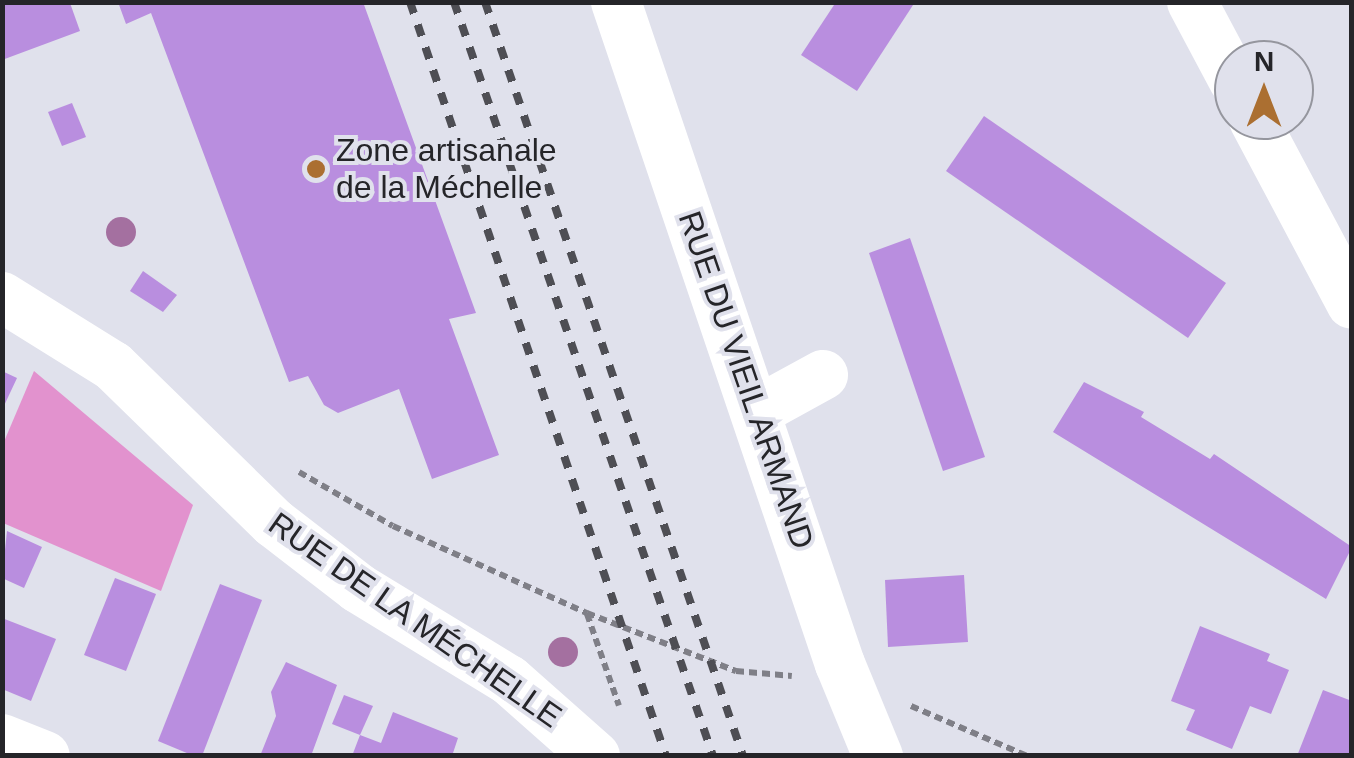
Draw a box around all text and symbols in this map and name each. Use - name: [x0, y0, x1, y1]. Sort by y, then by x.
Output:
- north arrow: [1214, 40, 1314, 140]
- text: N: [1254, 46, 1274, 77]
- place label: Zone artisanale de la Méchelle: [336, 132, 557, 207]
- marker: Zone artisanale de la Méchelle: [305, 158, 327, 180]
- street label: RUE DU VIEIL ARMAND: [670, 205, 822, 555]
- street label: RUE DE LA MÉCHELLE: [261, 504, 569, 736]

